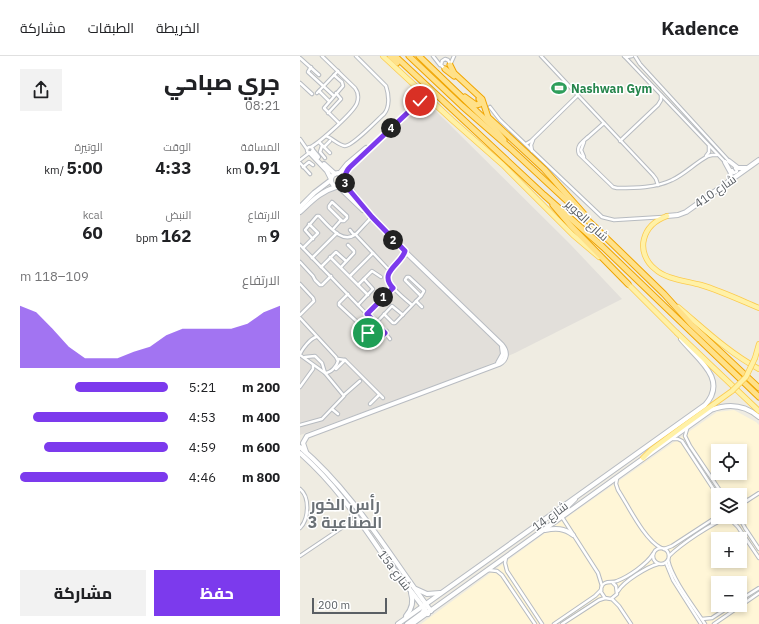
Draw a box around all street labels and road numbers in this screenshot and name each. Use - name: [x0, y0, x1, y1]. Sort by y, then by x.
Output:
- street label: شارع 410: [691, 171, 739, 212]
- street label: شارع العوير: [561, 195, 612, 245]
- street label: شارع 14: [529, 498, 571, 535]
- street label: 15a شارع: [374, 547, 415, 594]

